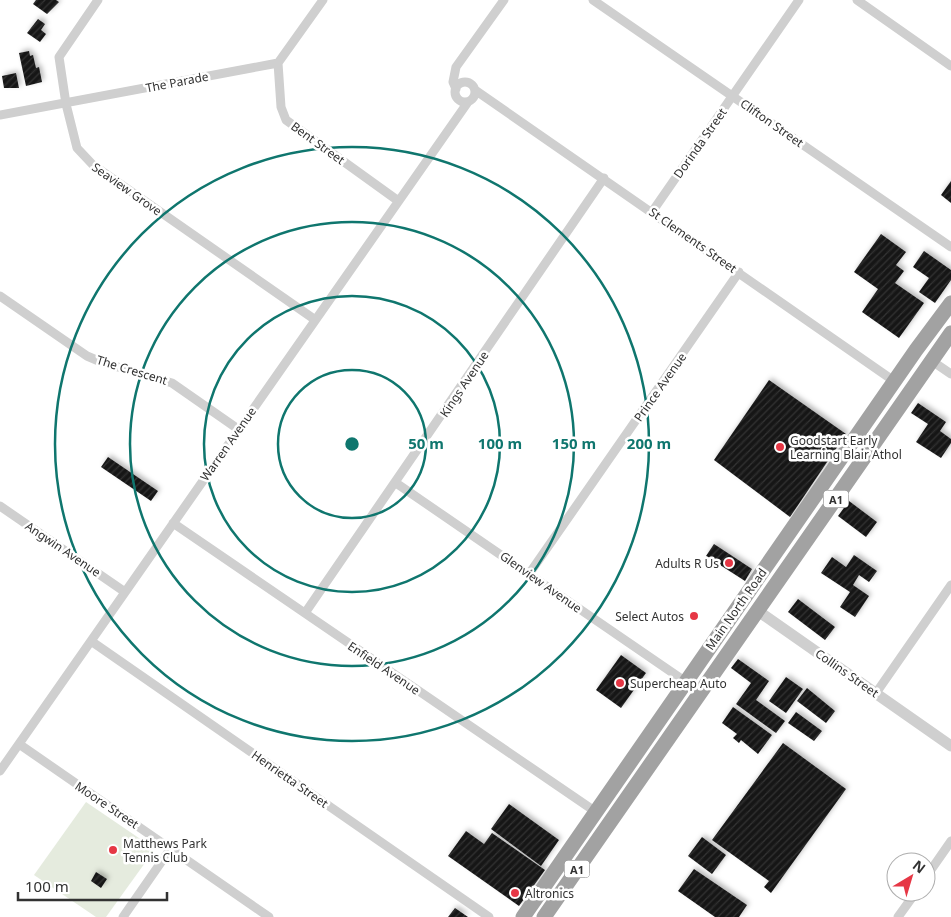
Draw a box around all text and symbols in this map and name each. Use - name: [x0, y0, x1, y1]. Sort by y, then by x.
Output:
- street label: The Parade: [144, 68, 210, 96]
- street label: Clifton Street: [737, 95, 808, 151]
- street label: Dorinda Street: [669, 104, 731, 182]
- street label: Bent Street: [288, 118, 349, 169]
- street label: Seaview Grove: [89, 159, 166, 220]
- street label: St Clements Street: [646, 203, 741, 277]
- street label: Kings Avenue: [436, 347, 493, 420]
- street label: Prince Avenue: [630, 349, 690, 425]
- street label: The Crescent: [95, 351, 170, 389]
- street label: Warren Avenue: [196, 403, 260, 484]
- place label: Goodstart Early Learning Blair Athol: [790, 432, 902, 463]
- text: 50 m: [408, 433, 444, 453]
- text: 100 m: [478, 433, 522, 453]
- text: 150 m: [552, 433, 596, 453]
- text: 200 m: [627, 433, 671, 453]
- centre of rings: [343, 435, 361, 453]
- marker: Goodstart Early Learning Blair Athol: [774, 441, 786, 453]
- road number: A1: [824, 490, 848, 508]
- street label: Angwin Avenue: [22, 517, 104, 581]
- street label: Glenview Avenue: [497, 547, 586, 617]
- place label: Adults R Us: [655, 555, 719, 572]
- marker: Adults R Us: [723, 557, 735, 569]
- street label: Main North Road: [701, 565, 771, 653]
- place label: Select Autos: [615, 608, 684, 625]
- marker: Select Autos: [688, 610, 700, 622]
- street label: Enfield Avenue: [345, 638, 424, 699]
- street label: Collins Street: [812, 645, 883, 702]
- place label: Supercheap Auto: [630, 675, 727, 692]
- marker: Supercheap Auto: [614, 677, 626, 689]
- street label: Henrietta Street: [248, 746, 332, 812]
- street label: Moore Street: [72, 777, 143, 833]
- place label: Matthews Park Tennis Club: [123, 835, 207, 866]
- marker: Matthews Park Tennis Club: [107, 844, 119, 856]
- north arrow: [886, 852, 936, 902]
- text: N: [909, 855, 930, 877]
- road number: A1: [564, 861, 590, 878]
- scale bar: [18, 870, 166, 902]
- text: 100 m: [25, 876, 69, 896]
- place label: Altronics: [525, 885, 574, 902]
- marker: Altronics: [509, 887, 521, 899]

